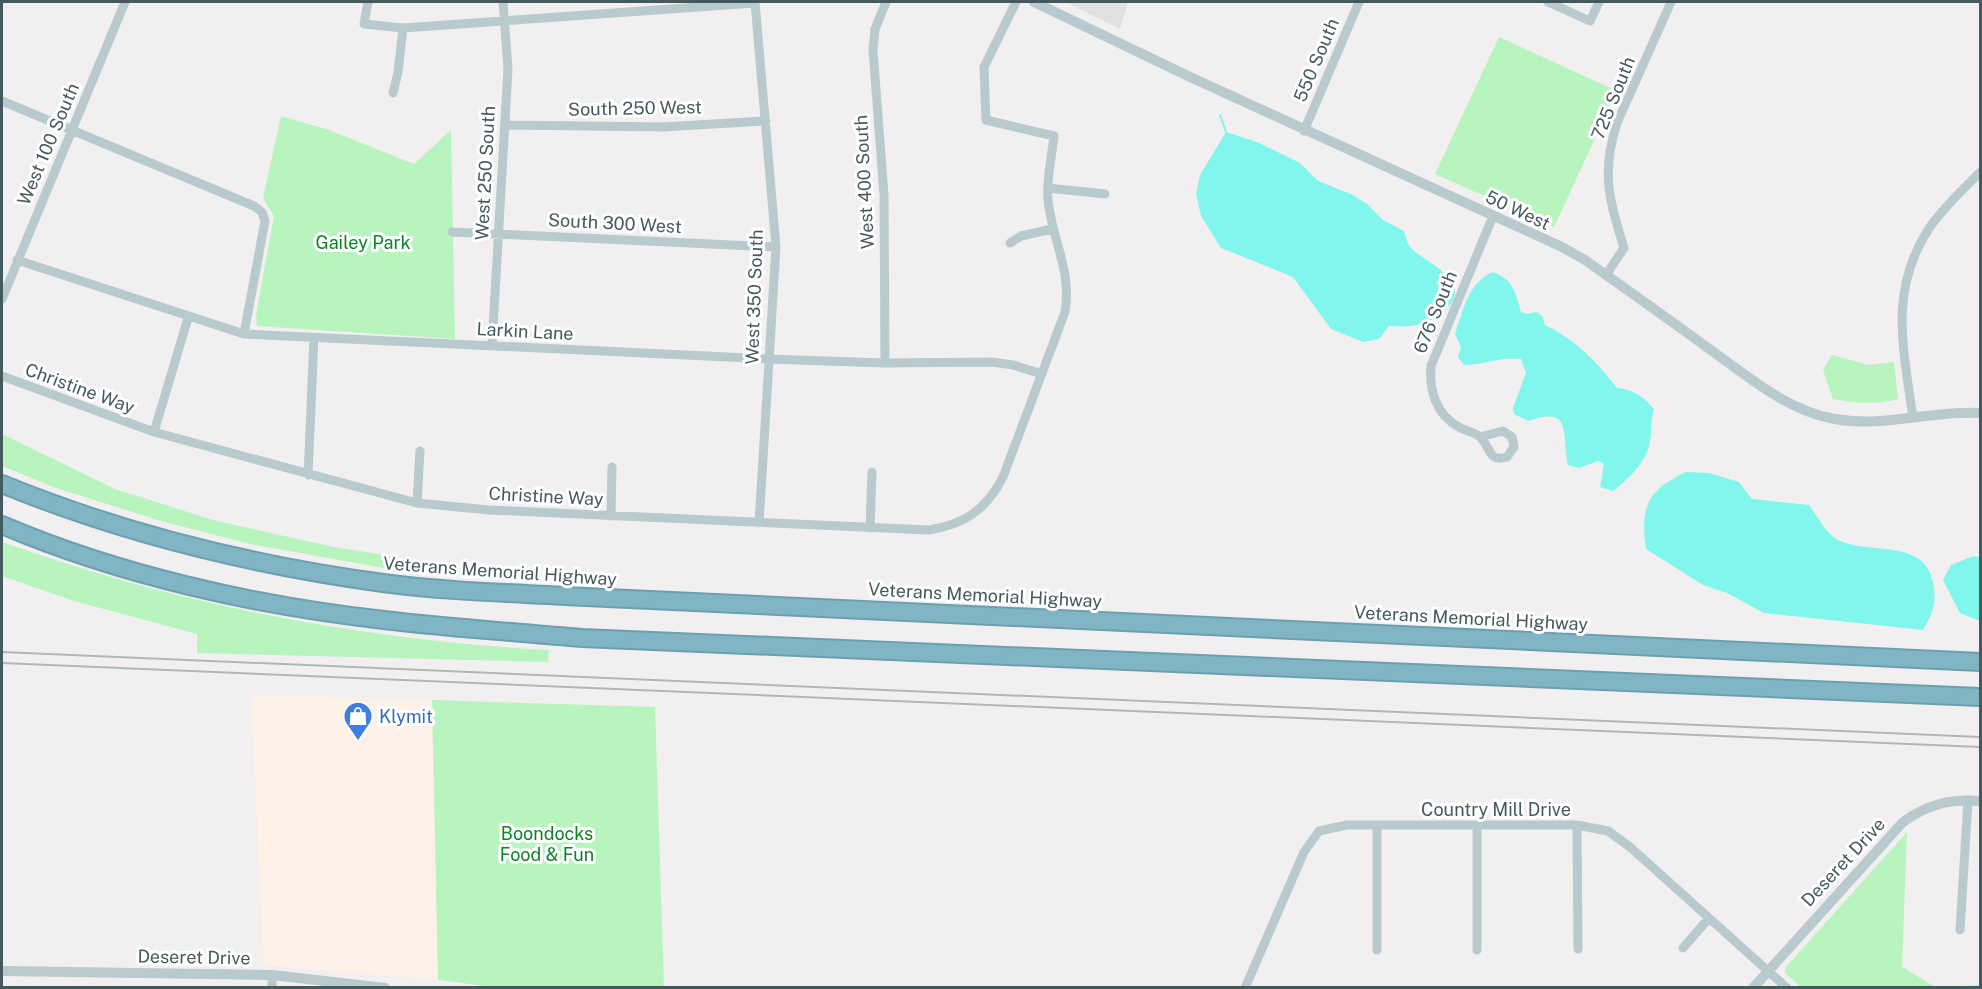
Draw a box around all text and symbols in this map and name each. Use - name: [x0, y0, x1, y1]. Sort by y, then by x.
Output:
- street label: 550 South: [1289, 15, 1343, 105]
- street label: 725 South: [1587, 53, 1639, 143]
- street label: West 100 South: [13, 80, 83, 208]
- street label: South 250 West: [568, 96, 702, 120]
- street label: West 250 South: [471, 105, 499, 241]
- street label: West 400 South: [850, 114, 878, 250]
- street label: 50 West: [1482, 186, 1554, 234]
- street label: South 300 West: [548, 209, 682, 237]
- street label: West 350 South: [741, 229, 767, 365]
- park label: Gailey Park: [315, 232, 411, 253]
- street label: 676 South: [1409, 268, 1461, 356]
- street label: Larkin Lane: [476, 318, 574, 344]
- street label: Christine Way: [22, 358, 138, 418]
- street label: Christine Way: [488, 483, 604, 510]
- street label: Veterans Memorial Highway: [383, 552, 618, 590]
- street label: Veterans Memorial Highway: [868, 578, 1103, 612]
- street label: Veterans Memorial Highway: [1354, 601, 1589, 635]
- shop icon: Klymit: [342, 700, 374, 742]
- place label: Klymit: [379, 706, 433, 727]
- street label: Country Mill Drive: [1421, 799, 1571, 820]
- street label: Deseret Drive: [1797, 814, 1889, 910]
- park label: Boondocks Food & Fun: [500, 823, 594, 865]
- street label: Deseret Drive: [137, 946, 251, 968]

